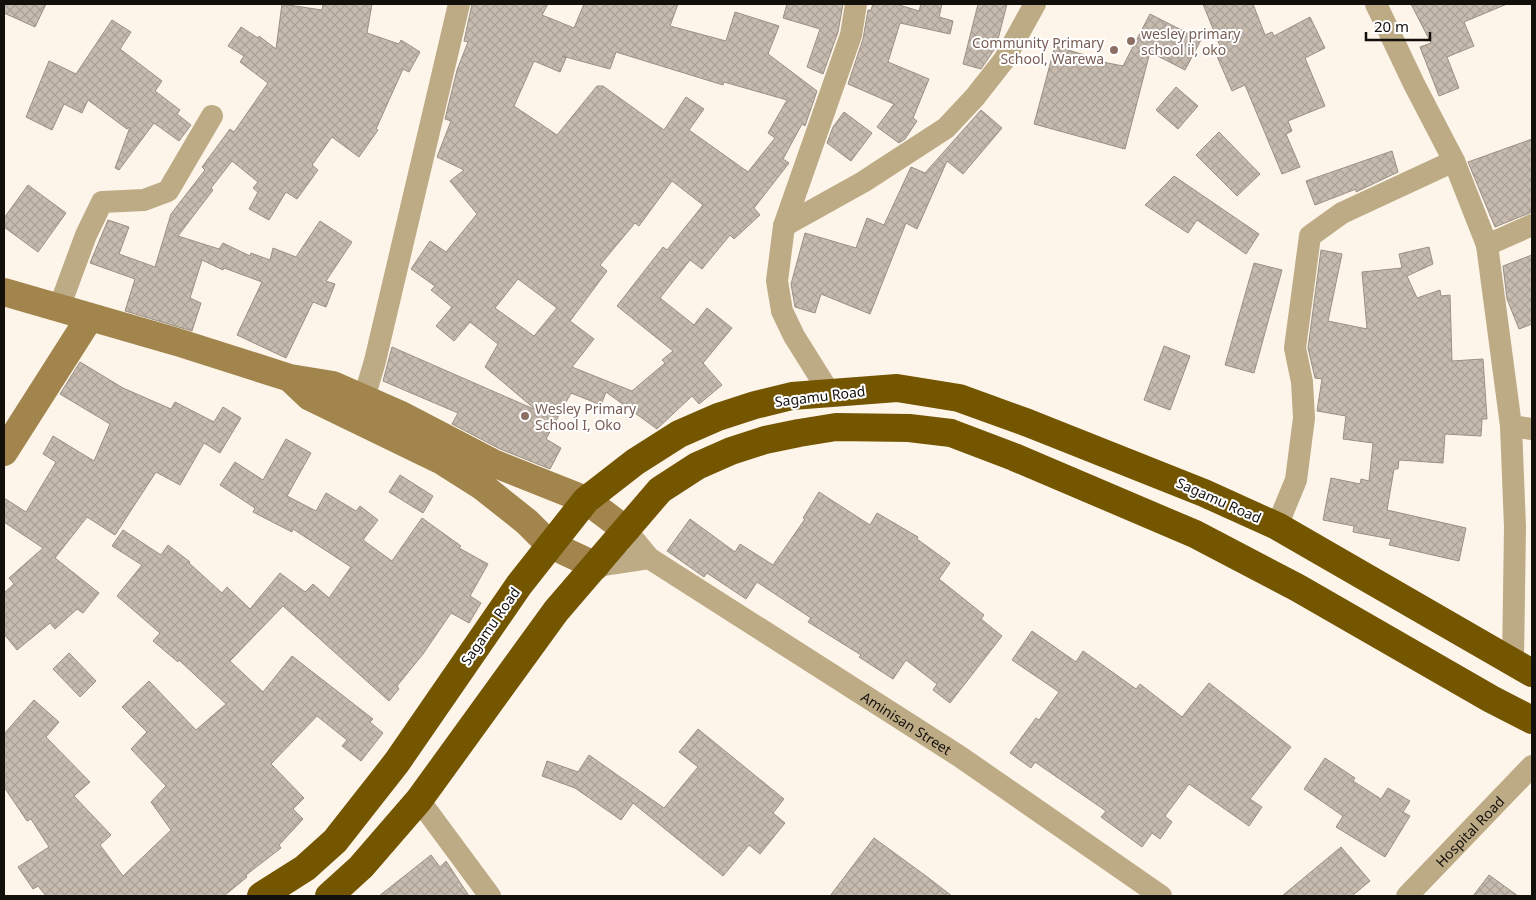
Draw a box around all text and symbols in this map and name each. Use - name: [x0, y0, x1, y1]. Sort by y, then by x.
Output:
- scale bar: [1366, 10, 1430, 42]
- text: 20 m: [1374, 16, 1409, 36]
- place label: wesley primary school ii, oko: [1141, 24, 1241, 59]
- place label: Community Primary School, Warewa: [972, 33, 1105, 68]
- marker: wesley primary school ii, oko: [1125, 35, 1137, 47]
- marker: Community Primary School, Warewa: [1108, 44, 1120, 56]
- street label: Sagamu Road: [774, 381, 866, 411]
- place label: Wesley Primary School I, Oko: [535, 399, 637, 434]
- marker: Wesley Primary School I, Oko: [519, 410, 531, 422]
- street label: Sagamu Road: [1174, 473, 1264, 527]
- street label: Sagamu Road: [456, 583, 524, 669]
- street label: Aminisan Street: [858, 687, 956, 759]
- street label: Hospital Road: [1431, 791, 1508, 871]

